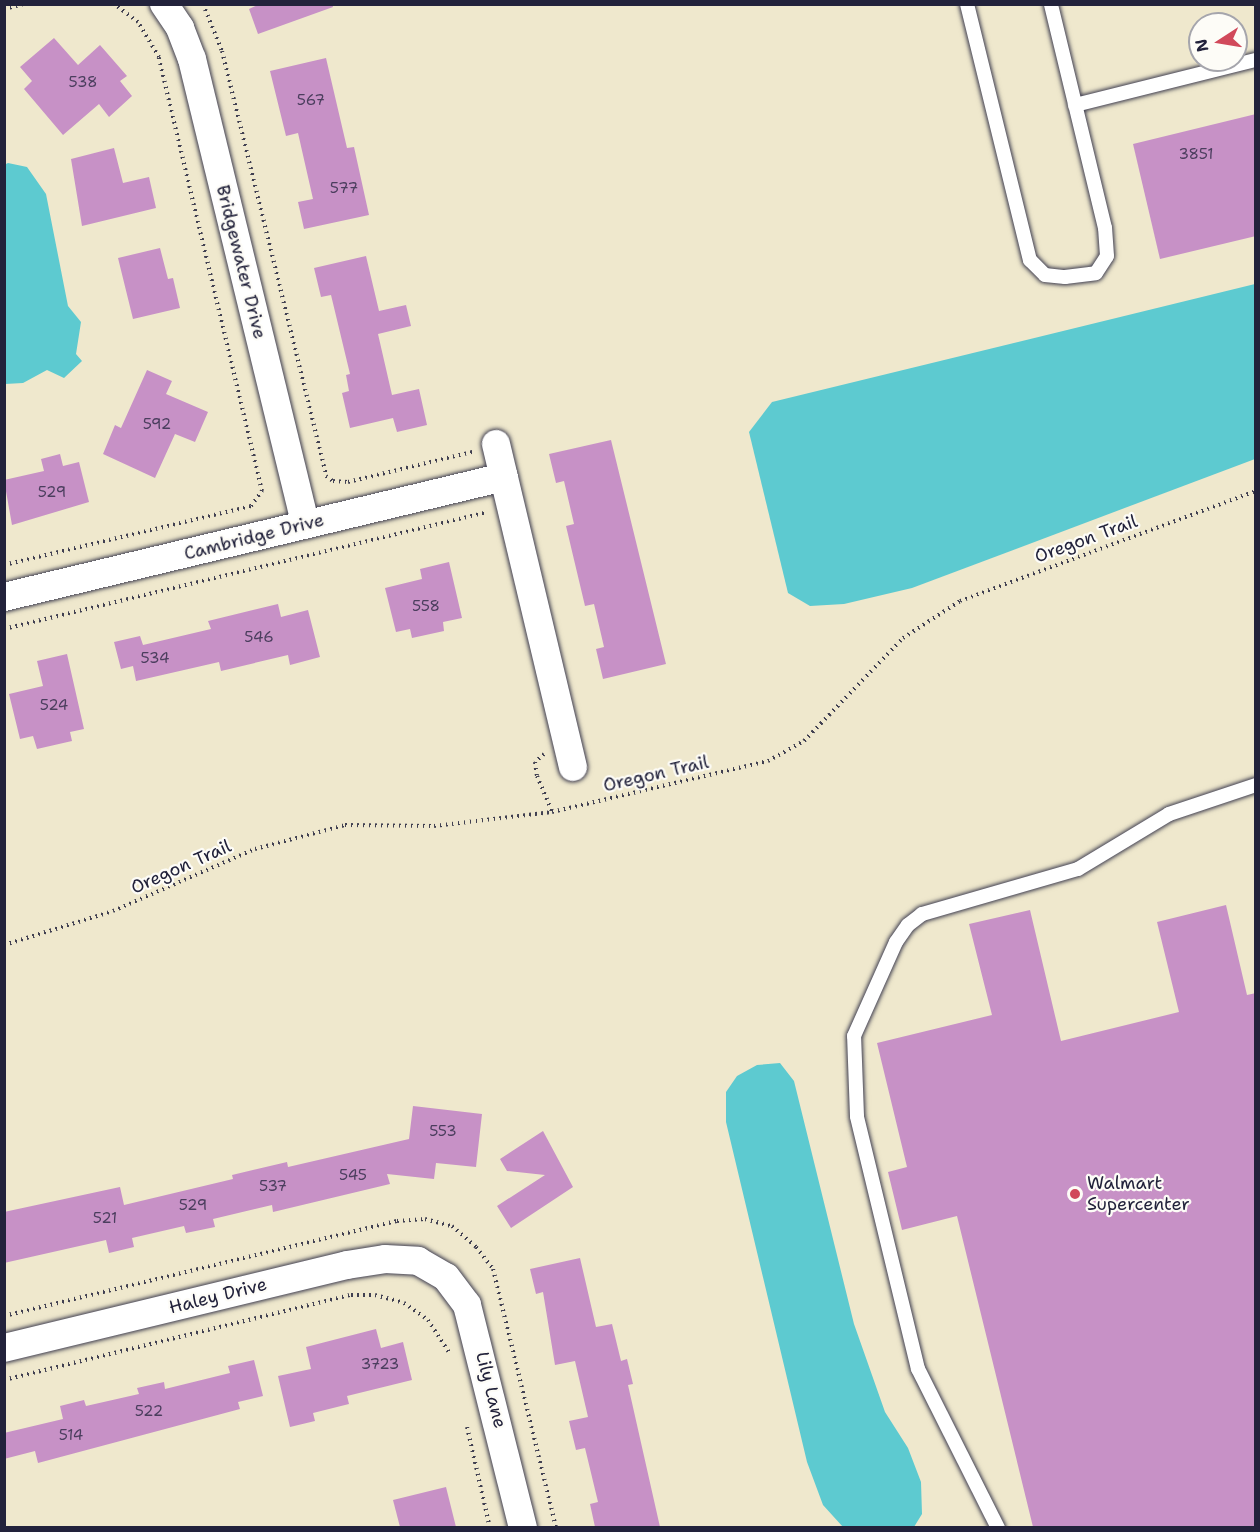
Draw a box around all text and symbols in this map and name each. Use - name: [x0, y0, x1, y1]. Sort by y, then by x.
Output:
- north arrow: [1188, 12, 1248, 72]
- text: N: [1190, 37, 1213, 54]
- house number: 538: [68, 74, 98, 92]
- house number: 567: [297, 92, 325, 110]
- house number: 3851: [1178, 146, 1214, 164]
- house number: 577: [330, 180, 358, 198]
- street label: Bridgewater Drive: [211, 183, 271, 341]
- house number: 592: [143, 416, 171, 434]
- house number: 529: [38, 484, 66, 502]
- street label: Cambridge Drive: [182, 509, 326, 565]
- street label: Oregon Trail: [1032, 510, 1140, 568]
- house number: 558: [412, 598, 440, 616]
- house number: 546: [244, 629, 274, 647]
- house number: 534: [141, 650, 169, 668]
- house number: 524: [40, 697, 68, 715]
- street label: Oregon Trail: [601, 751, 711, 797]
- street label: Oregon Trail: [127, 835, 235, 899]
- house number: 553: [429, 1123, 457, 1141]
- house number: 545: [339, 1167, 367, 1185]
- place label: Walmart Supercenter: [1087, 1173, 1190, 1216]
- house number: 537: [259, 1178, 287, 1196]
- marker: Walmart Supercenter: [1068, 1187, 1082, 1201]
- house number: 529: [179, 1197, 207, 1215]
- house number: 521: [93, 1210, 117, 1228]
- street label: Haley Drive: [167, 1273, 269, 1319]
- street label: Lily Lane: [471, 1350, 511, 1430]
- house number: 3723: [361, 1356, 399, 1374]
- house number: 522: [135, 1403, 163, 1421]
- house number: 514: [59, 1427, 83, 1445]

